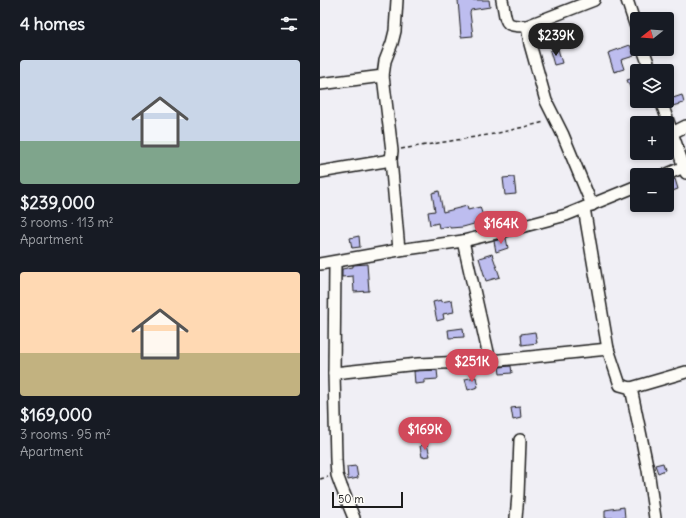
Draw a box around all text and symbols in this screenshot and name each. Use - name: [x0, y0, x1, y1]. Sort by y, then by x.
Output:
- north arrow: [630, 12, 674, 56]
- map controls: [630, 12, 674, 212]
- text: 4 homes: [20, 13, 85, 35]
- icon: filters: [278, 13, 300, 35]
- pin: $239K: [528, 23, 584, 57]
- text: $239K: [537, 27, 575, 44]
- button: layers: [630, 64, 674, 108]
- icon: home: [124, 86, 196, 158]
- button: +: [630, 116, 674, 160]
- button: −: [630, 168, 674, 212]
- text: $239,000: [20, 192, 95, 214]
- pin: $164K: [473, 211, 529, 245]
- text: 3 rooms · 113 m²: [20, 214, 114, 231]
- text: $164K: [483, 215, 519, 232]
- text: Apartment: [20, 231, 83, 248]
- icon: home: [124, 298, 196, 370]
- pin: $251K: [444, 349, 500, 383]
- text: $251K: [455, 353, 490, 370]
- text: $169,000: [20, 404, 92, 426]
- pin: $169K: [397, 417, 453, 451]
- text: $169K: [407, 421, 443, 438]
- text: 3 rooms · 95 m²: [20, 426, 111, 443]
- text: Apartment: [20, 443, 83, 460]
- scale bar: [332, 490, 403, 509]
- text: 50 m: [338, 492, 364, 506]

